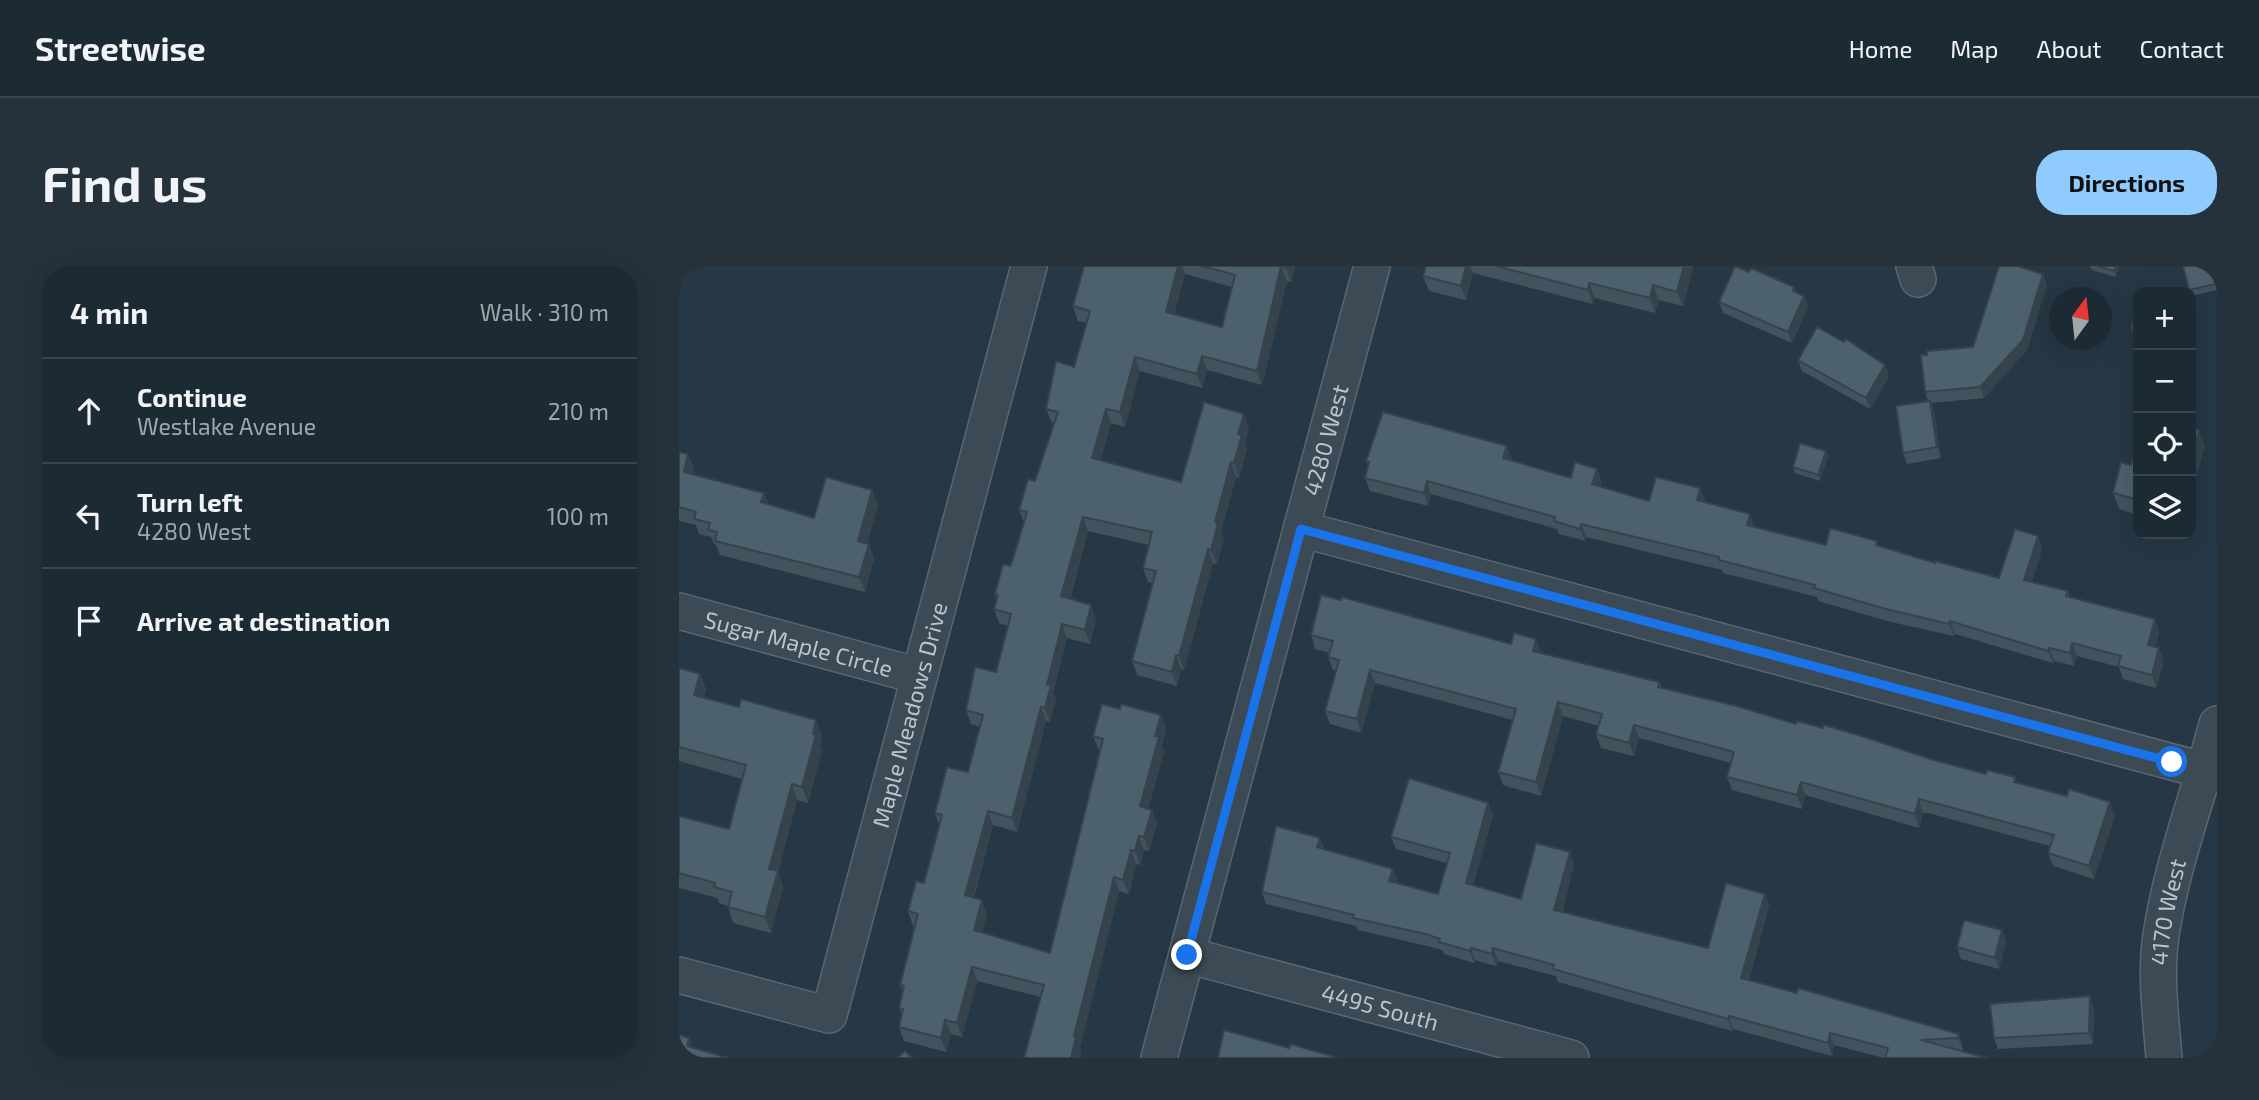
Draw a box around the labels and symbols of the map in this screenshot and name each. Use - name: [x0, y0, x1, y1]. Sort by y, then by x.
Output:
- north arrow: [2049, 287, 2112, 350]
- street label: 4280 West: [1297, 381, 1354, 499]
- street label: Maple Meadows Drive: [866, 599, 953, 831]
- street label: Sugar Maple Circle: [701, 605, 896, 682]
- route start: [2156, 746, 2187, 777]
- street label: 4170 West: [2144, 855, 2191, 966]
- route end: [1171, 939, 1202, 970]
- street label: 4495 South: [1319, 978, 1442, 1036]

